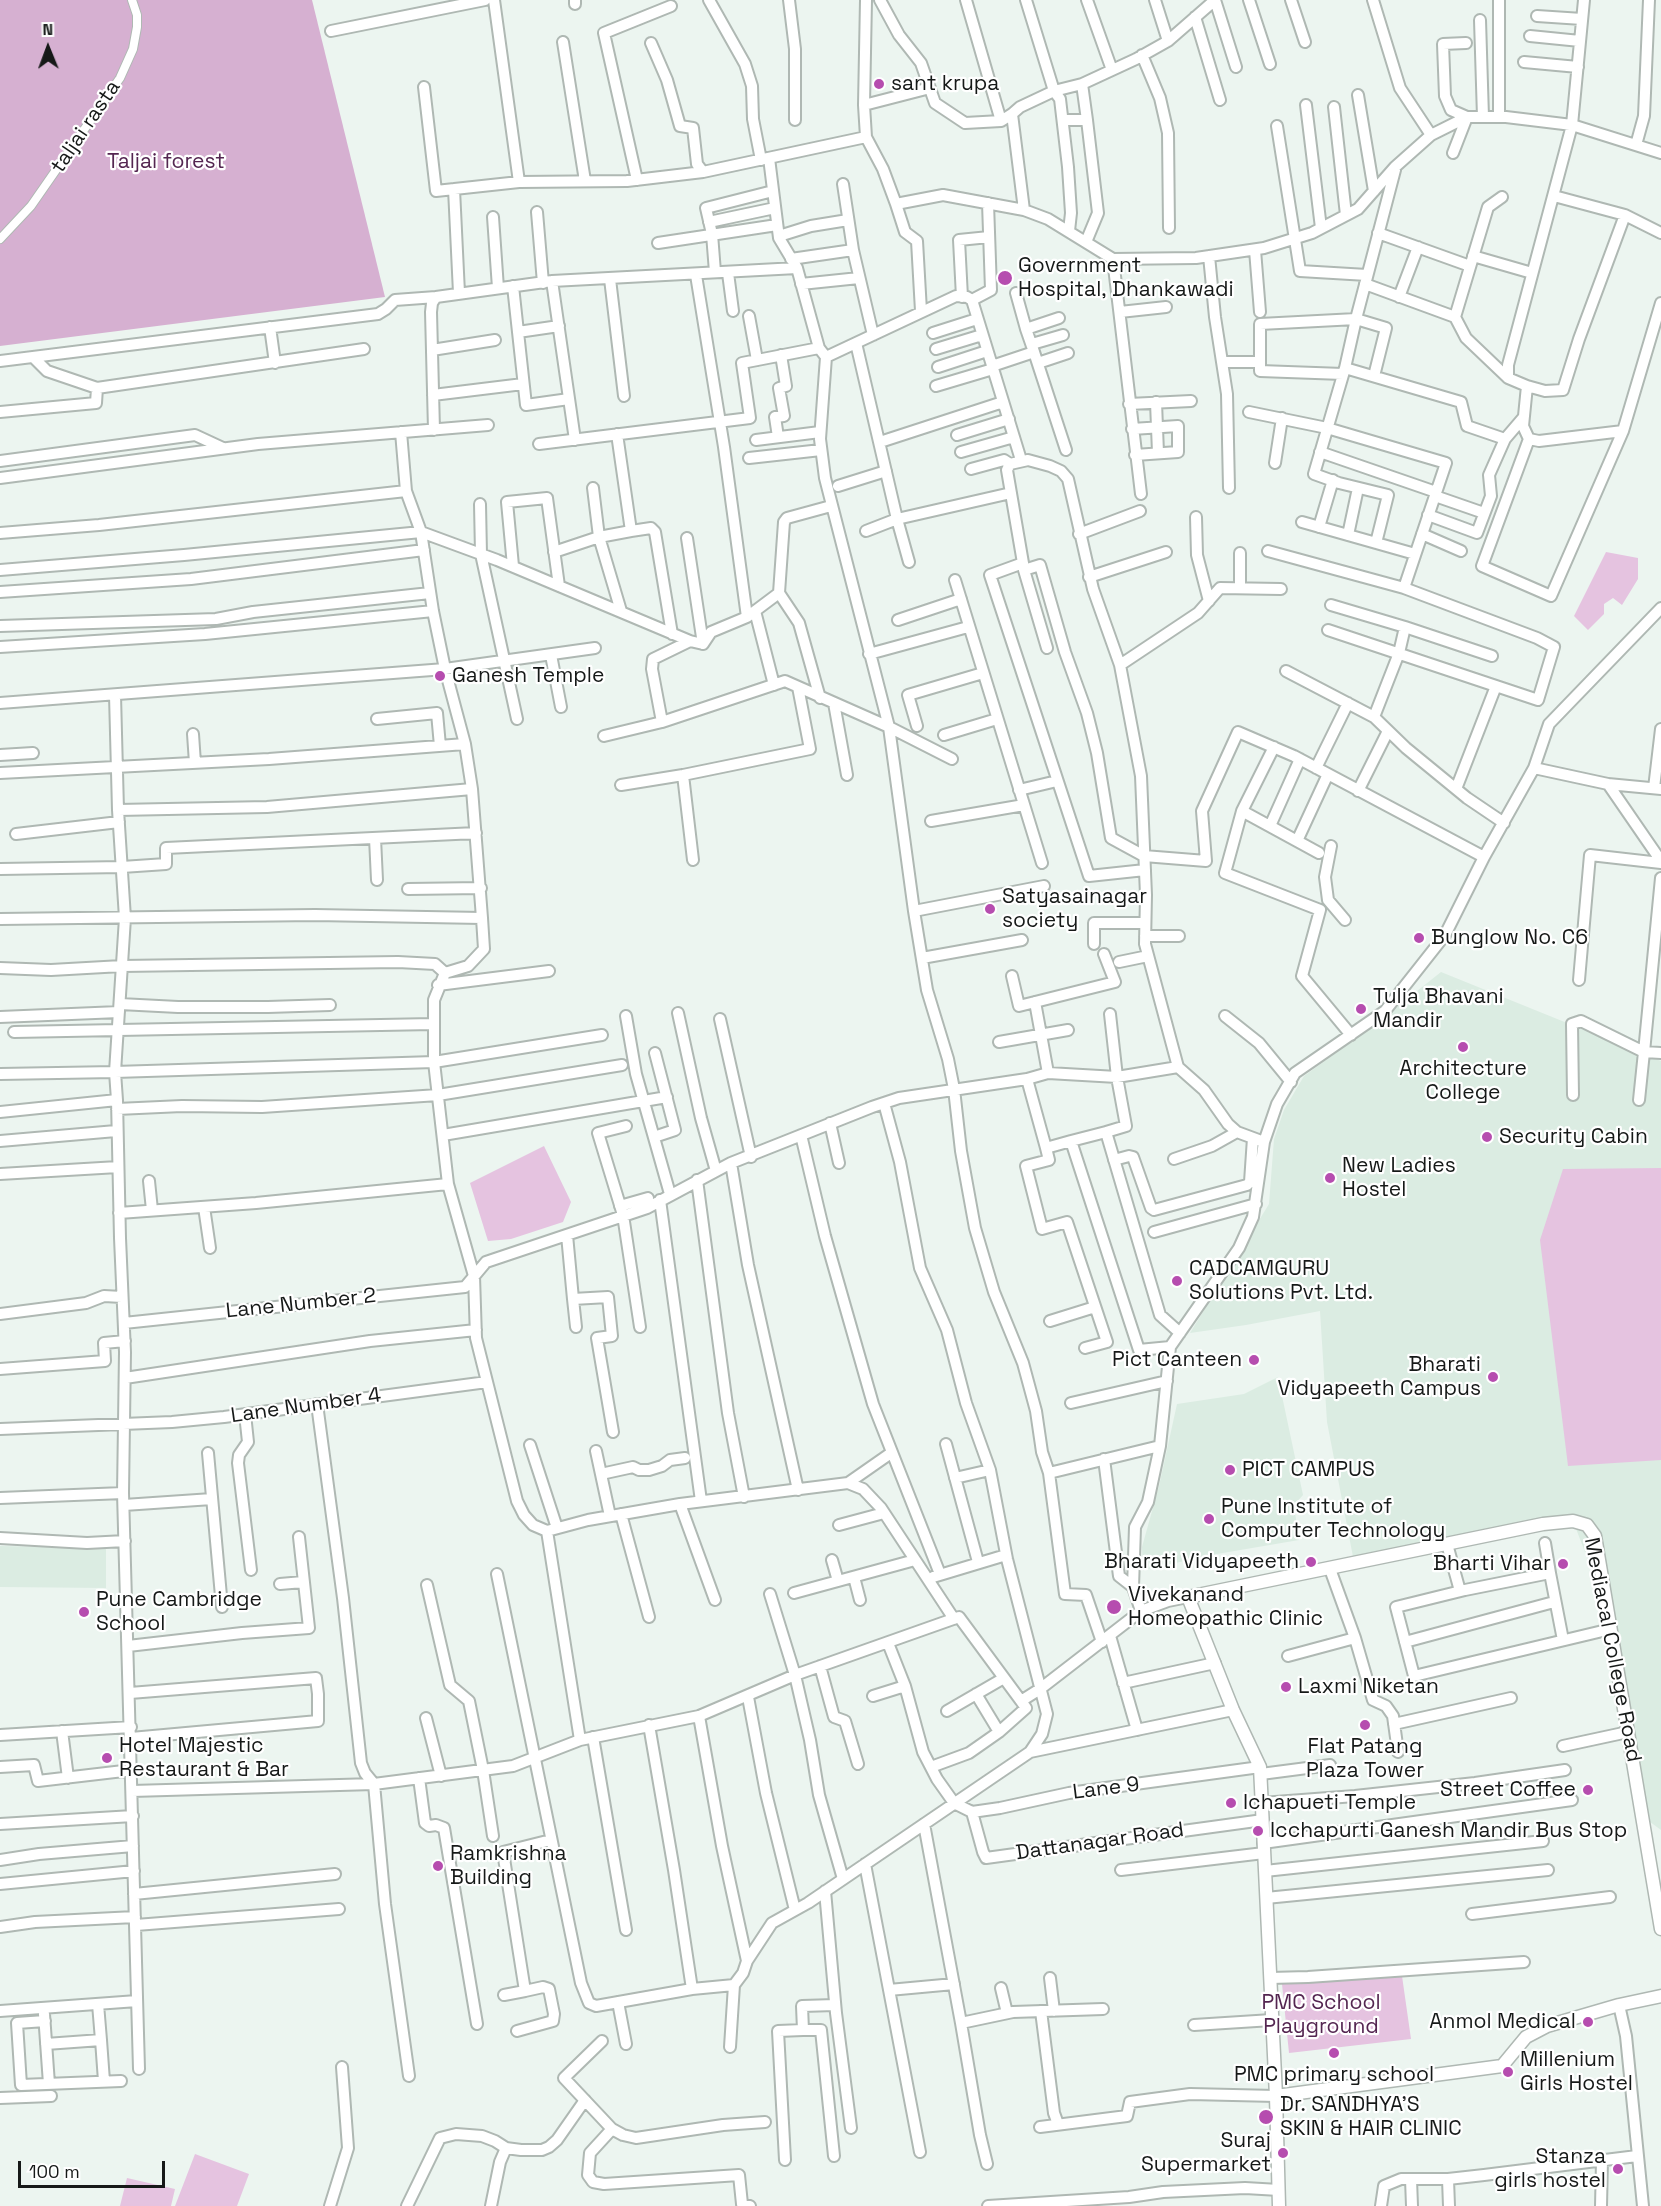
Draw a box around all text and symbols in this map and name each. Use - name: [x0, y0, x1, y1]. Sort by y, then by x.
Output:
- north arrow: [18, 18, 78, 78]
- text: N: [42, 19, 53, 40]
- place label: sant krupa: [891, 71, 999, 97]
- street label: taljai rasta: [46, 76, 126, 178]
- marker: sant krupa: [872, 77, 886, 91]
- park label: Taljai forest: [107, 149, 225, 175]
- place label: Government Hospital, Dhankawadi: [1018, 253, 1234, 303]
- marker: Government Hospital, Dhankawadi: [996, 269, 1014, 287]
- place label: Ganesh Temple: [452, 663, 604, 689]
- marker: Ganesh Temple: [433, 669, 447, 683]
- place label: Satyasainagar society: [1002, 884, 1147, 934]
- marker: Satyasainagar society: [983, 902, 997, 916]
- place label: Bunglow No. C6: [1431, 925, 1588, 951]
- marker: Bunglow No. C6: [1412, 931, 1426, 945]
- place label: Tulja Bhavani Mandir: [1373, 984, 1504, 1034]
- marker: Tulja Bhavani Mandir: [1354, 1002, 1368, 1016]
- marker: Architecture College: [1456, 1040, 1470, 1054]
- place label: Architecture College: [1399, 1056, 1527, 1106]
- place label: Security Cabin: [1499, 1124, 1648, 1150]
- marker: Security Cabin: [1480, 1130, 1494, 1144]
- place label: New Ladies Hostel: [1342, 1153, 1456, 1203]
- marker: New Ladies Hostel: [1323, 1171, 1337, 1185]
- place label: CADCAMGURU Solutions Pvt. Ltd.: [1189, 1256, 1373, 1306]
- marker: CADCAMGURU Solutions Pvt. Ltd.: [1170, 1274, 1184, 1288]
- street label: Lane Number 2: [225, 1284, 377, 1324]
- place label: Pict Canteen: [1112, 1347, 1242, 1373]
- place label: Bharati Vidyapeeth Campus: [1277, 1352, 1481, 1402]
- marker: Pict Canteen: [1247, 1353, 1261, 1367]
- marker: Bharati Vidyapeeth Campus: [1486, 1370, 1500, 1384]
- street label: Lane Number 4: [229, 1383, 383, 1429]
- place label: PICT CAMPUS: [1242, 1457, 1375, 1483]
- marker: PICT CAMPUS: [1223, 1463, 1237, 1477]
- place label: Pune Institute of Computer Technology: [1221, 1494, 1445, 1544]
- marker: Pune Institute of Computer Technology: [1202, 1512, 1216, 1526]
- street label: Mediacal College Road: [1578, 1536, 1646, 1764]
- place label: Bharati Vidyapeeth: [1104, 1549, 1299, 1575]
- place label: Bharti Vihar: [1433, 1551, 1551, 1577]
- marker: Bharati Vidyapeeth: [1304, 1555, 1318, 1569]
- marker: Bharti Vihar: [1556, 1557, 1570, 1571]
- place label: Vivekanand Homeopathic Clinic: [1128, 1582, 1323, 1632]
- place label: Pune Cambridge School: [96, 1587, 262, 1637]
- marker: Vivekanand Homeopathic Clinic: [1105, 1598, 1123, 1616]
- marker: Pune Cambridge School: [77, 1605, 91, 1619]
- place label: Laxmi Niketan: [1298, 1674, 1439, 1700]
- marker: Laxmi Niketan: [1279, 1680, 1293, 1694]
- marker: Flat Patang Plaza Tower: [1358, 1718, 1372, 1732]
- place label: Hotel Majestic Restaurant & Bar: [119, 1733, 289, 1783]
- place label: Flat Patang Plaza Tower: [1306, 1734, 1424, 1784]
- marker: Hotel Majestic Restaurant & Bar: [100, 1751, 114, 1765]
- street label: Lane 9: [1071, 1772, 1141, 1806]
- place label: Street Coffee: [1440, 1777, 1576, 1803]
- marker: Street Coffee: [1581, 1783, 1595, 1797]
- place label: Ichapueti Temple: [1243, 1790, 1416, 1816]
- marker: Ichapueti Temple: [1224, 1796, 1238, 1810]
- street label: Dattanagar Road: [1014, 1818, 1186, 1866]
- place label: Icchapurti Ganesh Mandir Bus Stop: [1270, 1818, 1627, 1844]
- marker: Icchapurti Ganesh Mandir Bus Stop: [1251, 1824, 1265, 1838]
- place label: Ramkrishna Building: [450, 1841, 567, 1891]
- marker: Ramkrishna Building: [431, 1859, 445, 1873]
- park label: PMC School Playground: [1261, 1990, 1381, 2040]
- place label: Anmol Medical: [1429, 2009, 1576, 2035]
- marker: Anmol Medical: [1581, 2015, 1595, 2029]
- marker: PMC primary school: [1327, 2046, 1341, 2060]
- place label: Millenium Girls Hostel: [1520, 2047, 1633, 2097]
- place label: PMC primary school: [1234, 2062, 1434, 2088]
- marker: Millenium Girls Hostel: [1501, 2065, 1515, 2079]
- place label: Dr. SANDHYA'S SKIN & HAIR CLINIC: [1280, 2092, 1462, 2142]
- marker: Dr. SANDHYA'S SKIN & HAIR CLINIC: [1257, 2108, 1275, 2126]
- place label: Suraj Supermarket: [1141, 2128, 1271, 2178]
- place label: Stanza girls hostel: [1494, 2144, 1606, 2194]
- marker: Suraj Supermarket: [1276, 2146, 1290, 2160]
- scale bar: [21, 2149, 168, 2187]
- text: 100 m: [29, 2160, 80, 2183]
- marker: Stanza girls hostel: [1611, 2162, 1625, 2176]

